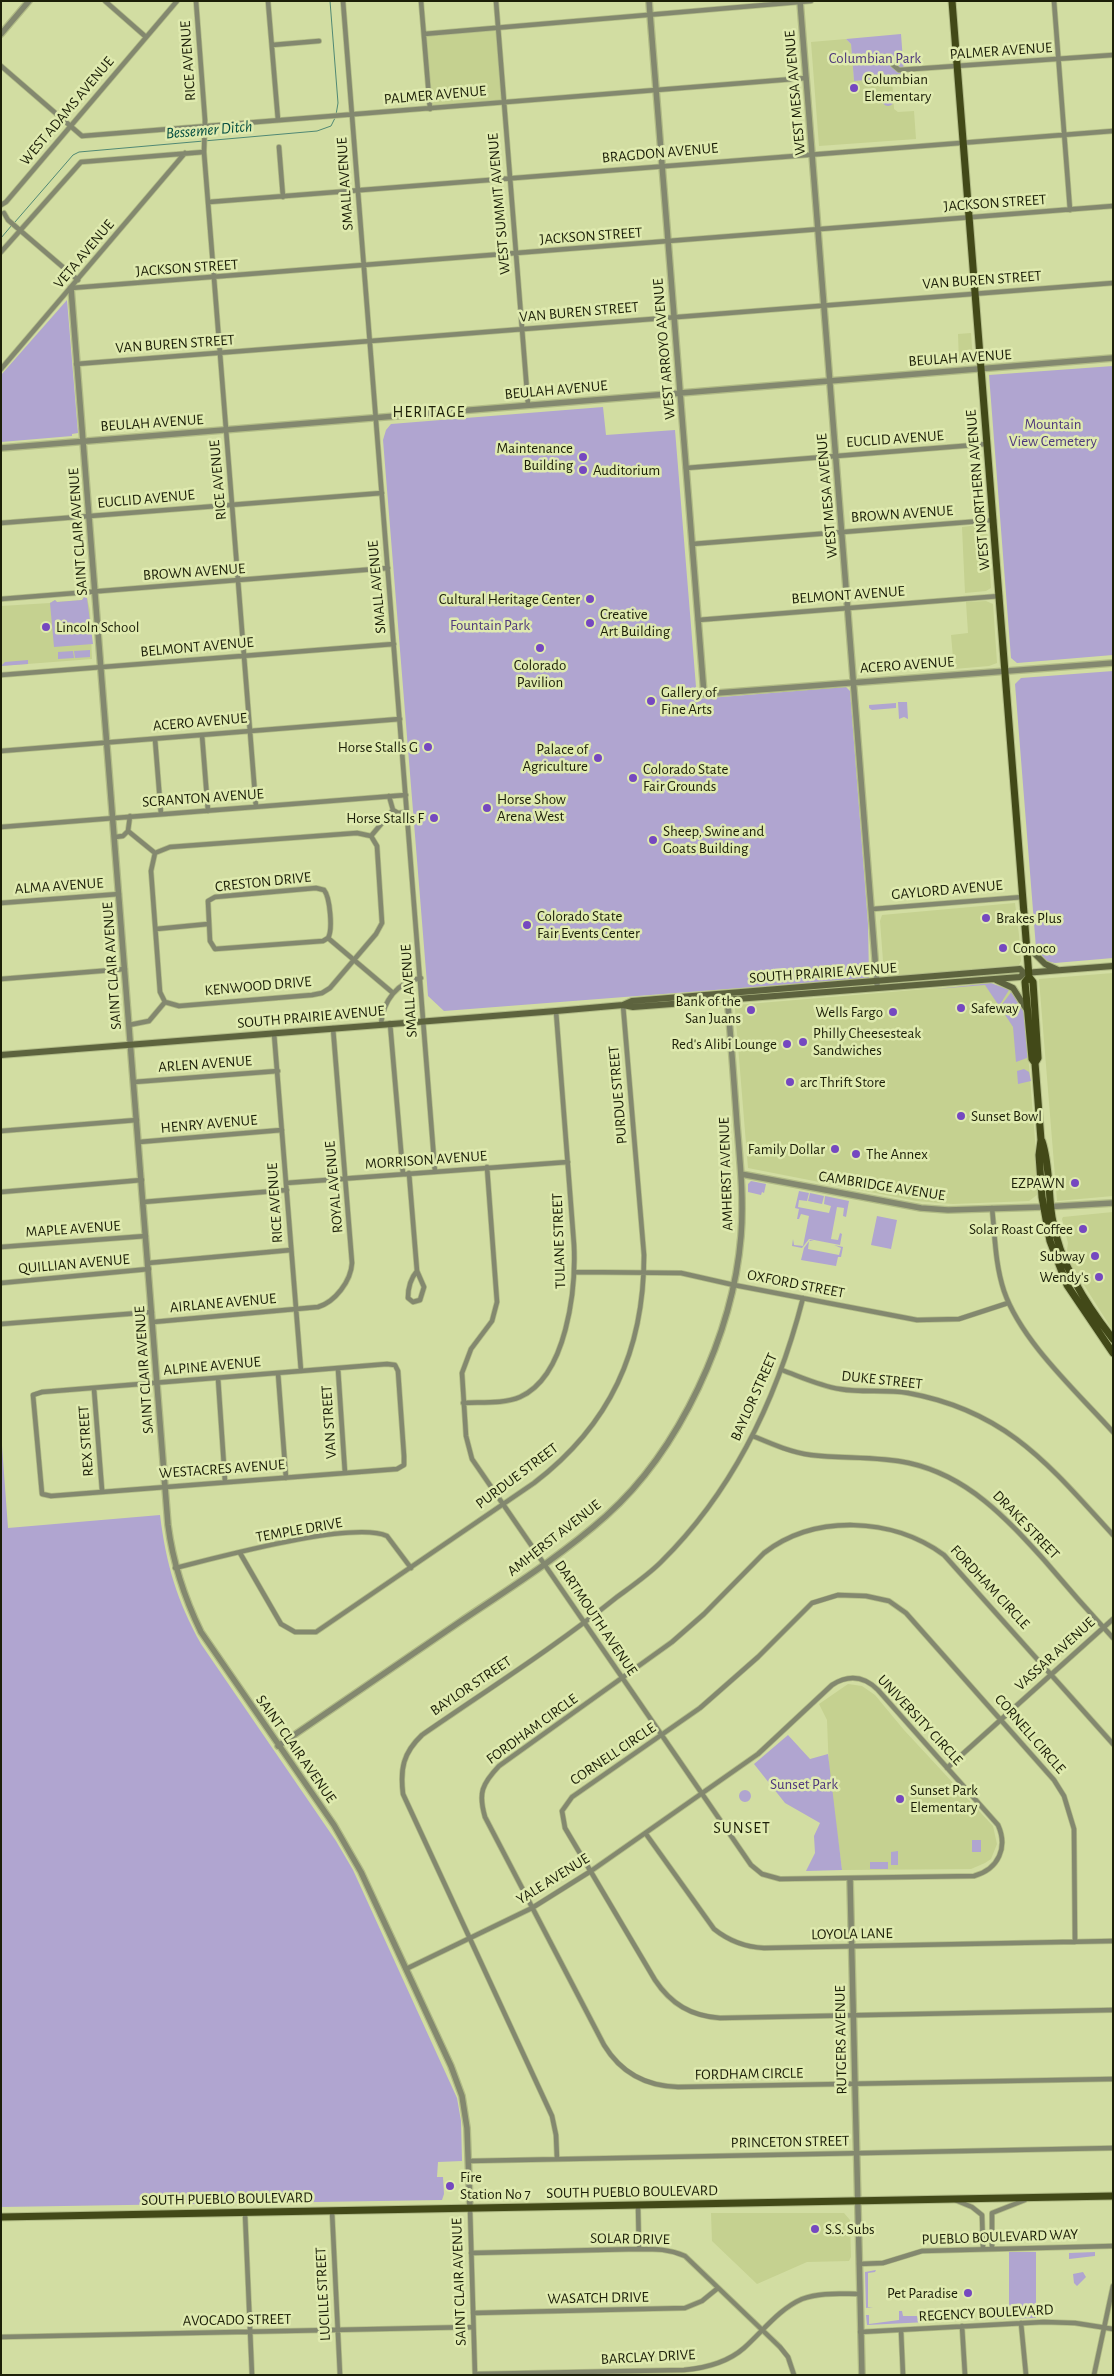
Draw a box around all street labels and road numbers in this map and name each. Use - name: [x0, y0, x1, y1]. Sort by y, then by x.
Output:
- street label: RICE AVENUE: [176, 20, 200, 102]
- street label: WEST MESA AVENUE: [781, 30, 809, 156]
- street label: PALMER AVENUE: [949, 38, 1053, 64]
- street label: WEST ADAMS AVENUE: [16, 53, 118, 169]
- street label: PALMER AVENUE: [383, 82, 487, 108]
- street label: WEST SUMMIT AVENUE: [484, 133, 514, 275]
- street label: SMALL AVENUE: [333, 137, 357, 231]
- street label: BRAGDON AVENUE: [601, 139, 719, 167]
- street label: JACKSON STREET: [943, 190, 1047, 216]
- street label: VETA AVENUE: [50, 216, 118, 292]
- street label: JACKSON STREET: [539, 223, 643, 249]
- street label: JACKSON STREET: [135, 255, 239, 281]
- street label: VAN BUREN STREET: [922, 267, 1042, 293]
- street label: WEST ARROYO AVENUE: [649, 278, 679, 420]
- street label: VAN BUREN STREET: [519, 298, 639, 326]
- street label: VAN BUREN STREET: [115, 331, 235, 357]
- street label: BEULAH AVENUE: [908, 345, 1012, 371]
- street label: BEULAH AVENUE: [504, 377, 608, 403]
- street label: WEST NORTHERN AVENUE: [962, 409, 994, 571]
- street label: BEULAH AVENUE: [100, 410, 204, 436]
- street label: EUCLID AVENUE: [846, 427, 944, 451]
- street label: WEST MESA AVENUE: [813, 433, 841, 559]
- street label: RICE AVENUE: [206, 439, 230, 521]
- street label: SAINT CLAIR AVENUE: [65, 468, 91, 596]
- street label: EUCLID AVENUE: [97, 486, 195, 512]
- street label: BROWN AVENUE: [850, 501, 954, 527]
- street label: SMALL AVENUE: [364, 540, 390, 634]
- street label: BROWN AVENUE: [142, 559, 246, 585]
- street label: BELMONT AVENUE: [791, 582, 905, 608]
- street label: BELMONT AVENUE: [140, 633, 254, 661]
- street label: ACERO AVENUE: [859, 653, 955, 677]
- street label: ACERO AVENUE: [152, 709, 248, 735]
- street label: SCRANTON AVENUE: [142, 785, 264, 811]
- street label: CRESTON DRIVE: [214, 868, 312, 896]
- street label: ALMA AVENUE: [14, 874, 104, 898]
- street label: GAYLORD AVENUE: [891, 876, 1003, 904]
- street label: SAINT CLAIR AVENUE: [99, 902, 125, 1030]
- street label: SMALL AVENUE: [397, 944, 421, 1038]
- street label: SOUTH PRAIRIE AVENUE: [749, 959, 897, 987]
- street label: KENWOOD DRIVE: [204, 972, 312, 1000]
- street label: SOUTH PRAIRIE AVENUE: [237, 1002, 385, 1032]
- street label: PURDUE STREET: [605, 1045, 631, 1145]
- street label: ARLEN AVENUE: [157, 1052, 253, 1076]
- street label: HENRY AVENUE: [160, 1111, 258, 1137]
- street label: AMHERST AVENUE: [715, 1117, 737, 1231]
- street label: ROYAL AVENUE: [321, 1140, 347, 1234]
- street label: MORRISON AVENUE: [364, 1147, 488, 1173]
- street label: RICE AVENUE: [263, 1162, 287, 1244]
- street label: CAMBRIDGE AVENUE: [817, 1167, 947, 1205]
- street label: TULANE STREET: [548, 1193, 570, 1289]
- street label: MAPLE AVENUE: [25, 1217, 121, 1241]
- street label: QUILLIAN AVENUE: [18, 1250, 130, 1278]
- street label: OXFORD STREET: [746, 1266, 846, 1302]
- street label: AIRLANE AVENUE: [169, 1289, 277, 1317]
- street label: SAINT CLAIR AVENUE: [131, 1306, 157, 1434]
- street label: BAYLOR STREET: [727, 1350, 781, 1444]
- street label: ALPINE AVENUE: [163, 1353, 261, 1379]
- street label: DUKE STREET: [841, 1367, 923, 1393]
- street label: VAN STREET: [317, 1385, 341, 1459]
- street label: REX STREET: [75, 1405, 97, 1477]
- street label: PURDUE STREET: [472, 1439, 562, 1513]
- street label: WESTACRES AVENUE: [158, 1456, 286, 1482]
- street label: DRAKE STREET: [989, 1487, 1063, 1563]
- street label: AMHERST AVENUE: [504, 1496, 604, 1580]
- street label: TEMPLE DRIVE: [254, 1514, 344, 1546]
- street label: FORDHAM CIRCLE: [946, 1541, 1034, 1633]
- street label: DARTMOUTH AVENUE: [551, 1557, 641, 1679]
- street label: VASSAR AVENUE: [1011, 1613, 1099, 1695]
- street label: BAYLOR STREET: [427, 1652, 515, 1720]
- street label: UNIVERSITY CIRCLE: [873, 1671, 967, 1769]
- street label: FORDHAM CIRCLE: [483, 1690, 581, 1768]
- street label: SAINT CLAIR AVENUE: [252, 1691, 340, 1807]
- street label: CORNELL CIRCLE: [991, 1691, 1069, 1777]
- street label: CORNELL CIRCLE: [567, 1719, 659, 1789]
- street label: YALE AVENUE: [513, 1849, 593, 1909]
- street label: LOYOLA LANE: [811, 1924, 893, 1944]
- street label: RUTGERS AVENUE: [831, 1985, 851, 2095]
- street label: FORDHAM CIRCLE: [695, 2064, 803, 2084]
- street label: PRINCETON STREET: [731, 2132, 849, 2152]
- street label: SOUTH PUEBLO BOULEVARD: [546, 2182, 718, 2202]
- street label: SOUTH PUEBLO BOULEVARD: [141, 2189, 313, 2209]
- street label: SAINT CLAIR AVENUE: [448, 2218, 470, 2346]
- street label: PUEBLO BOULEVARD WAY: [921, 2225, 1079, 2249]
- street label: SOLAR DRIVE: [590, 2229, 670, 2249]
- street label: LUCILLE STREET: [312, 2247, 334, 2341]
- street label: WASATCH DRIVE: [547, 2288, 649, 2308]
- street label: REGENCY BOULEVARD: [918, 2300, 1054, 2326]
- street label: AVOCADO STREET: [183, 2310, 291, 2330]
- street label: BARCLAY DRIVE: [600, 2346, 696, 2368]

